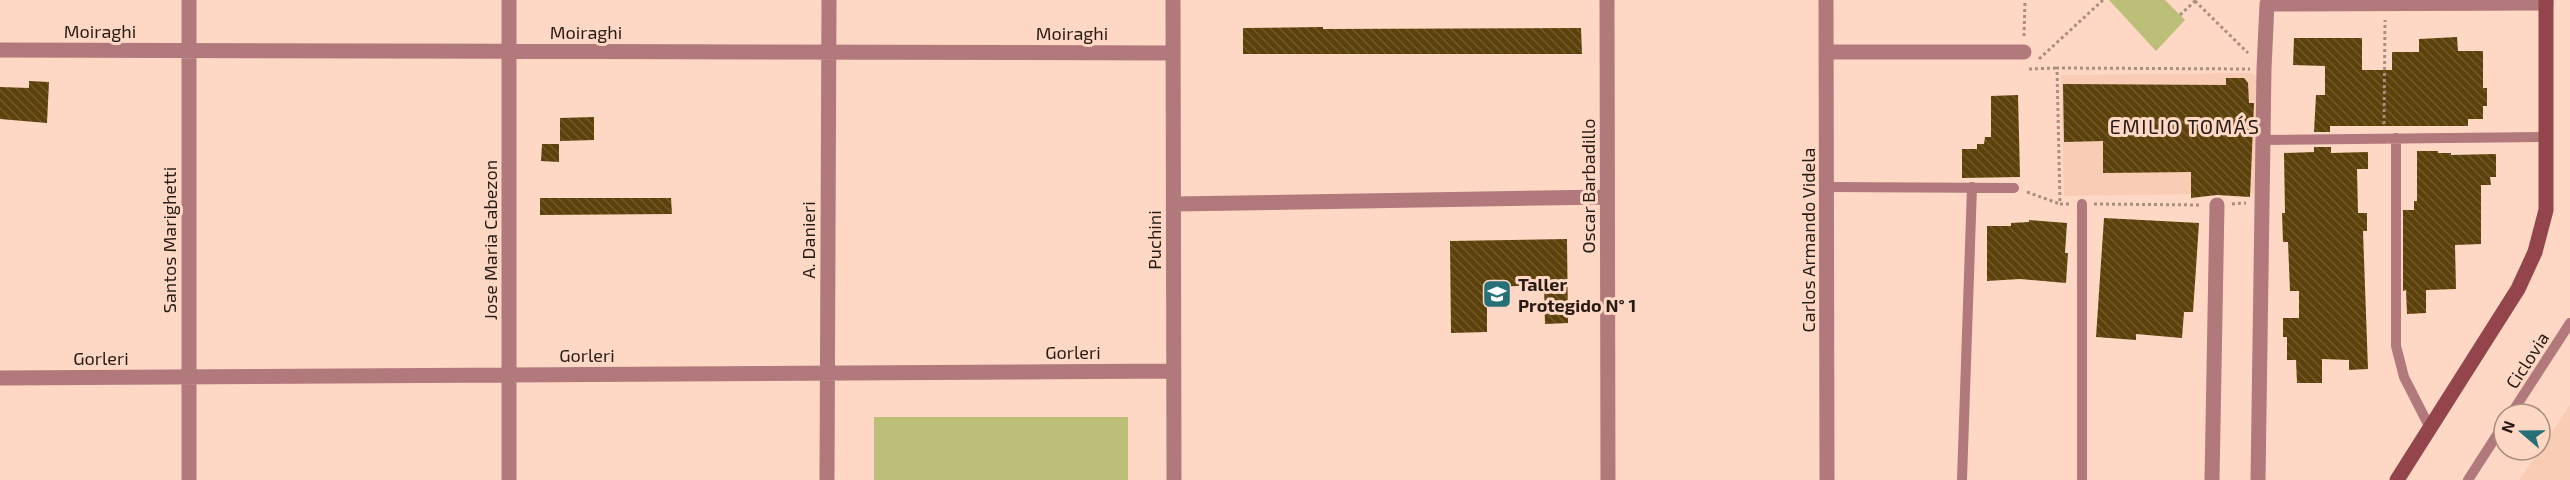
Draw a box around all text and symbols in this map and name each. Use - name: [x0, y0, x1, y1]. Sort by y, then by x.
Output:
- street label: Moiraghi: [64, 20, 136, 42]
- street label: Moiraghi: [550, 21, 622, 43]
- street label: Moiraghi: [1036, 22, 1108, 44]
- district label: EMILIO TOMÁS: [2110, 114, 2260, 138]
- street label: Oscar Barbadillo: [1577, 119, 1599, 253]
- street label: Carlos Armando Videla: [1797, 148, 1819, 332]
- street label: Jose Maria Cabezon: [479, 160, 501, 320]
- street label: Santos Marighetti: [158, 167, 180, 313]
- street label: A. Danieri: [797, 201, 819, 279]
- street label: Puchini: [1143, 210, 1165, 270]
- place label: Taller Protegido N° 1: [1518, 273, 1636, 316]
- school or university icon: Taller Protegido N° 1: [1481, 278, 1513, 310]
- street label: Ciclovia: [2501, 328, 2553, 392]
- street label: Gorleri: [1045, 341, 1101, 363]
- street label: Gorleri: [559, 344, 615, 366]
- street label: Gorleri: [73, 347, 129, 369]
- north arrow: [2492, 402, 2552, 462]
- text: N: [2497, 418, 2518, 435]

